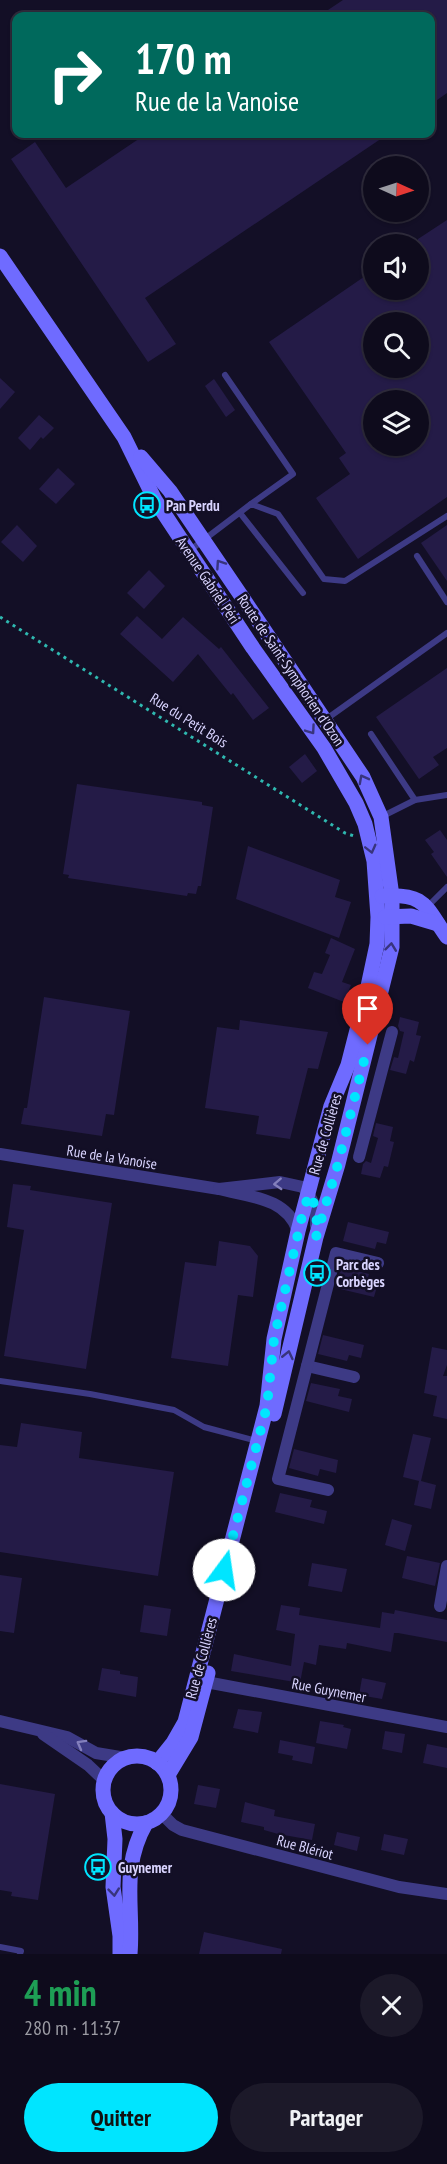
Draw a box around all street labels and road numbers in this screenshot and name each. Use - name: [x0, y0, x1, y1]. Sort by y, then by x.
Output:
- street label: Avenue Gabriel Péri: [172, 533, 244, 627]
- street label: Route de Saint-Symphorien d'Ozon: [233, 590, 349, 750]
- street label: Rue du Petit Bois: [146, 689, 232, 751]
- street label: Rue de Collières: [304, 1091, 346, 1177]
- street label: Rue de la Vanoise: [65, 1140, 159, 1174]
- street label: Rue de Collières: [181, 1615, 221, 1701]
- street label: Rue Guynemer: [290, 1673, 369, 1707]
- street label: Rue Blériot: [275, 1830, 335, 1864]

